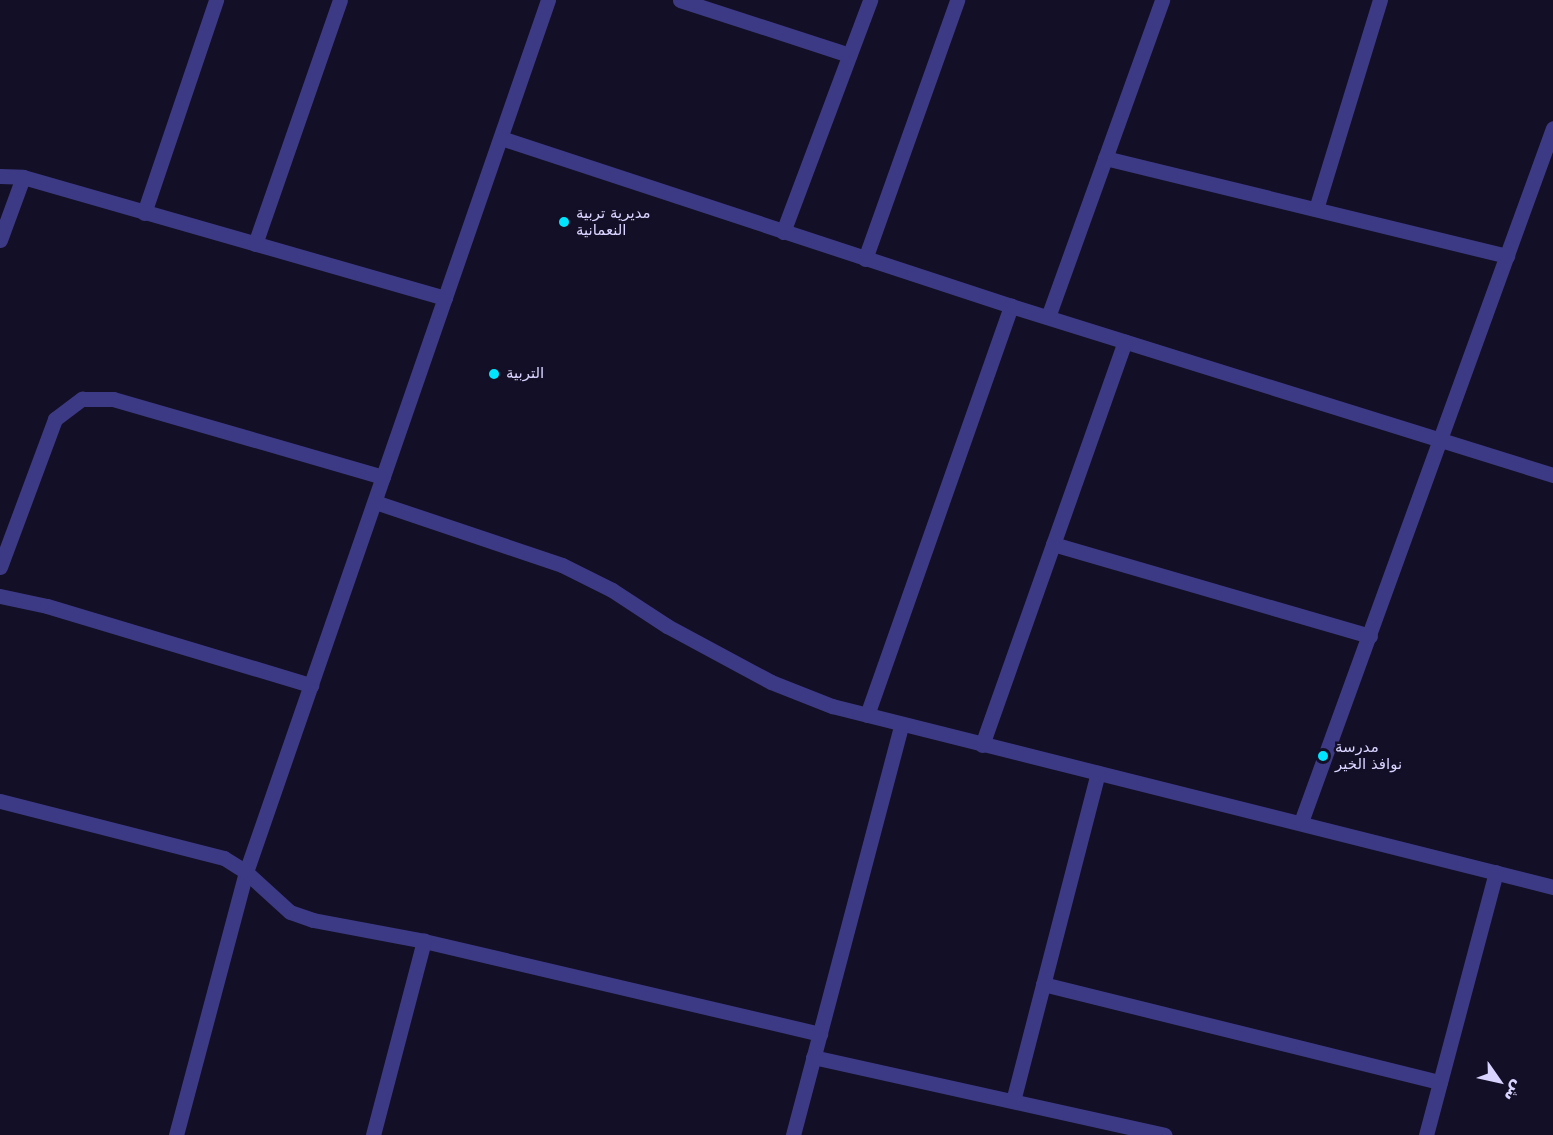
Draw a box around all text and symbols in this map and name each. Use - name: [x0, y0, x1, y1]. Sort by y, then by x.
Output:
- place label: مديرية تربية النعمانية: [576, 204, 651, 239]
- marker: مديرية تربية النعمانية: [557, 215, 571, 229]
- place label: التربية: [506, 365, 544, 383]
- marker: التربية: [487, 367, 501, 381]
- place label: مدرسة نوافذ الخير: [1335, 738, 1402, 773]
- marker: مدرسة نوافذ الخير: [1316, 749, 1330, 763]
- north arrow: [1469, 1051, 1529, 1111]
- text: ش: [1500, 1077, 1528, 1106]

